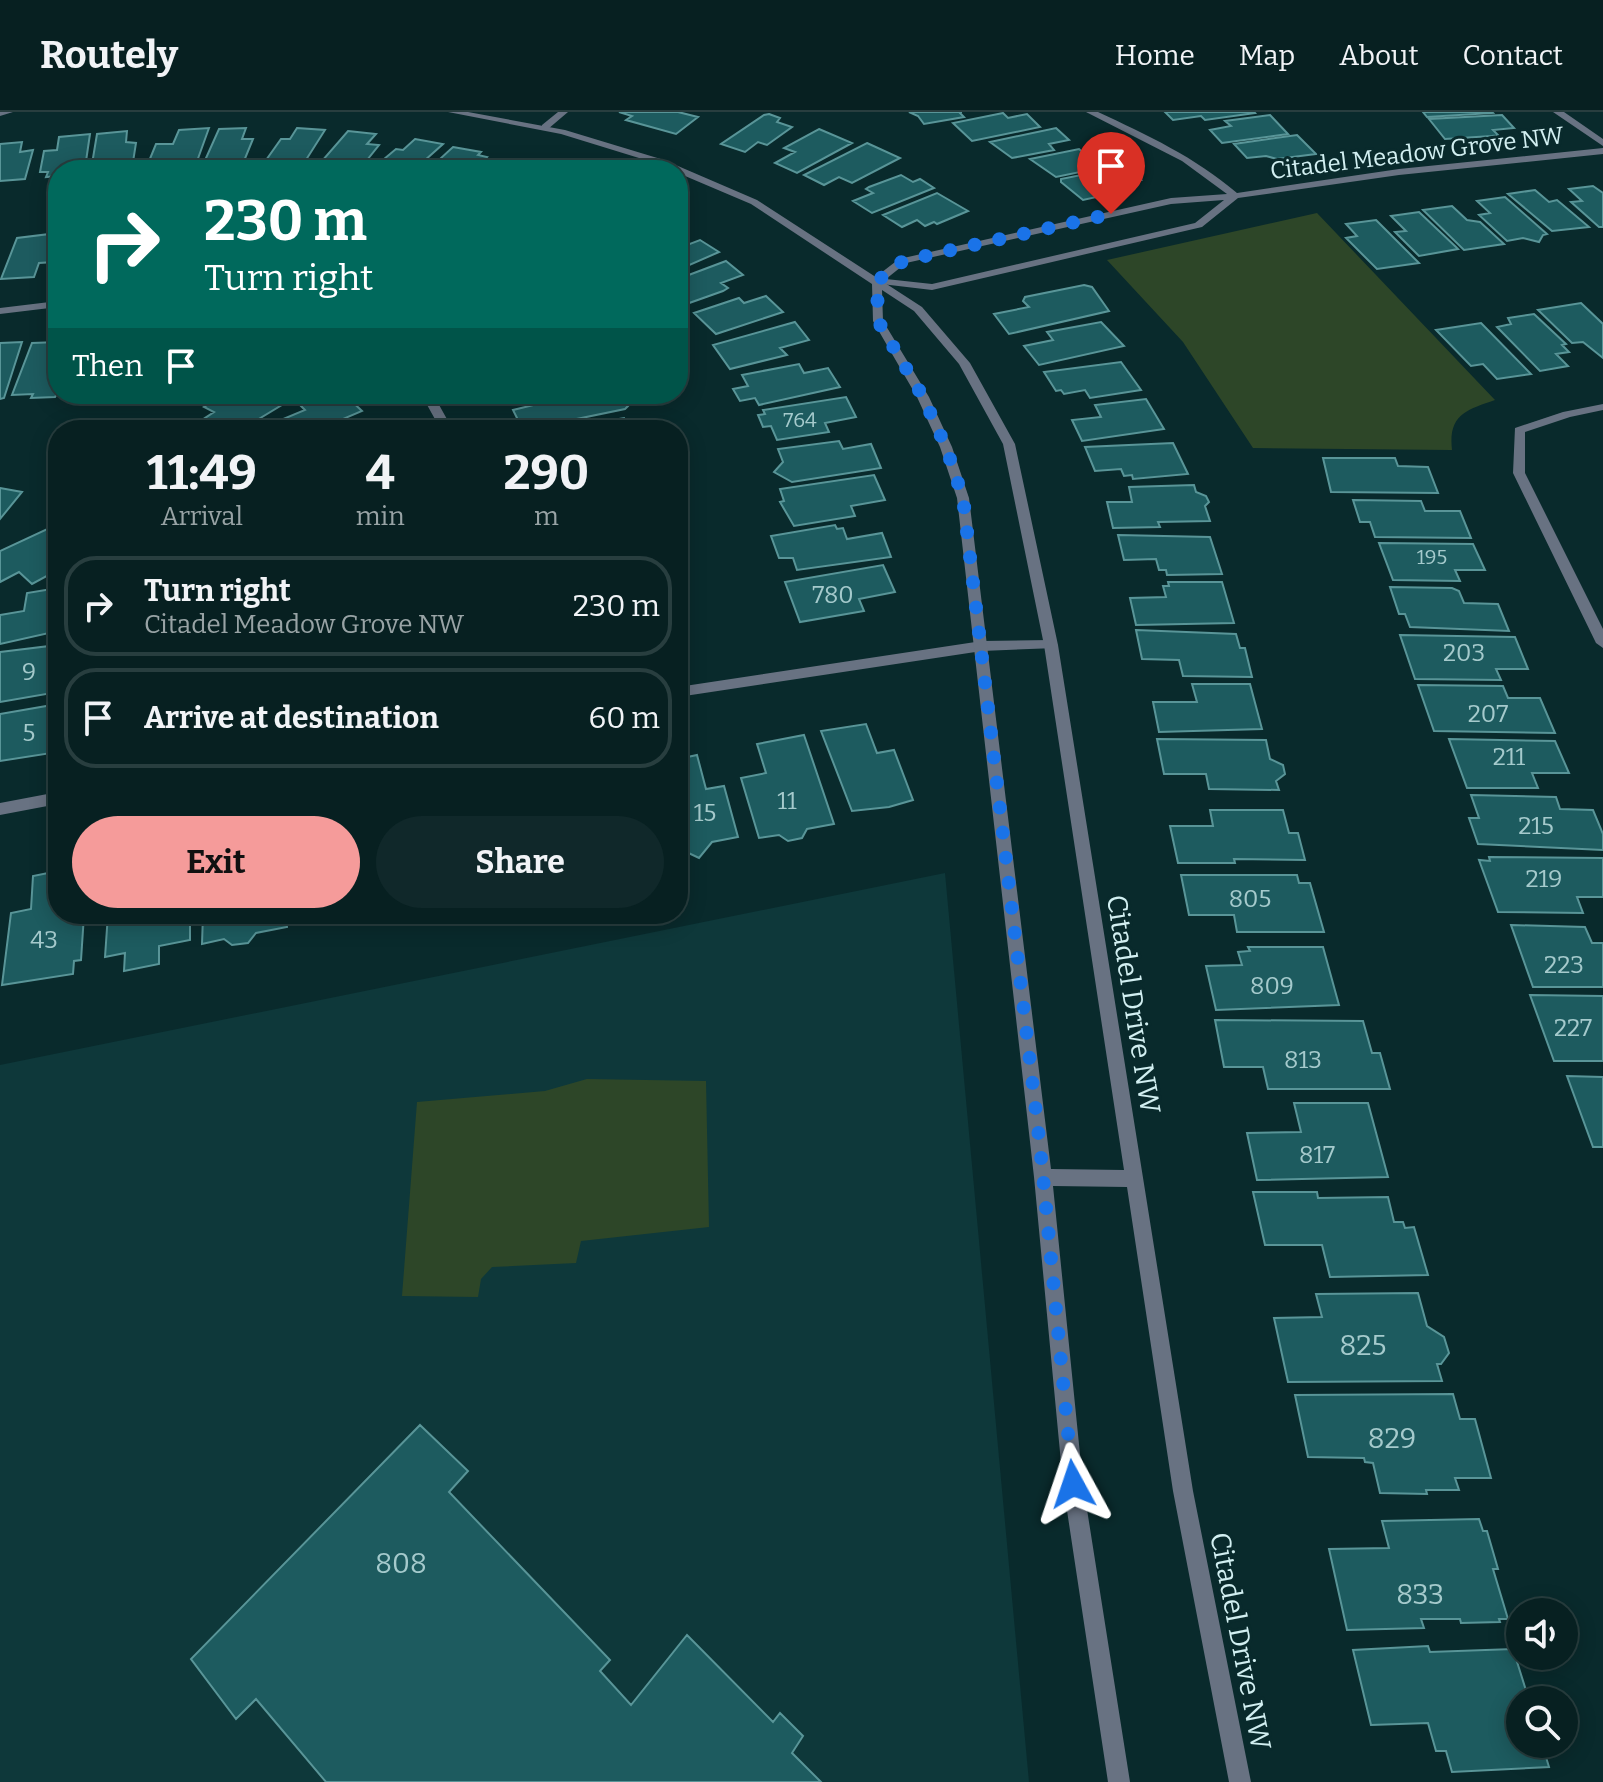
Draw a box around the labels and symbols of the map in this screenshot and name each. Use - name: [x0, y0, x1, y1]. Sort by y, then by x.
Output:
- street label: Citadel Meadow Grove NW: [1269, 121, 1566, 185]
- pin: [1077, 132, 1145, 214]
- house number: 764: [783, 408, 817, 432]
- house number: 195: [1417, 545, 1447, 569]
- house number: 780: [812, 581, 854, 609]
- house number: 203: [1443, 639, 1485, 667]
- house number: 9: [22, 658, 36, 686]
- house number: 207: [1468, 700, 1508, 728]
- house number: 5: [23, 719, 35, 747]
- house number: 211: [1493, 743, 1526, 771]
- house number: 11: [777, 787, 797, 815]
- house number: 15: [694, 799, 716, 827]
- house number: 215: [1518, 812, 1554, 840]
- house number: 219: [1526, 865, 1562, 893]
- house number: 805: [1229, 885, 1271, 913]
- street label: Citadel Drive NW: [1100, 892, 1167, 1116]
- house number: 43: [30, 926, 58, 954]
- house number: 223: [1544, 951, 1584, 979]
- house number: 809: [1250, 972, 1294, 1000]
- house number: 227: [1554, 1014, 1592, 1042]
- house number: 813: [1284, 1046, 1322, 1074]
- house number: 817: [1299, 1141, 1335, 1169]
- house number: 825: [1339, 1329, 1387, 1362]
- house number: 829: [1368, 1422, 1416, 1455]
- position arrow: [1031, 1442, 1115, 1526]
- street label: Citadel Drive NW: [1203, 1529, 1278, 1753]
- house number: 808: [375, 1547, 427, 1580]
- house number: 833: [1396, 1578, 1444, 1611]

